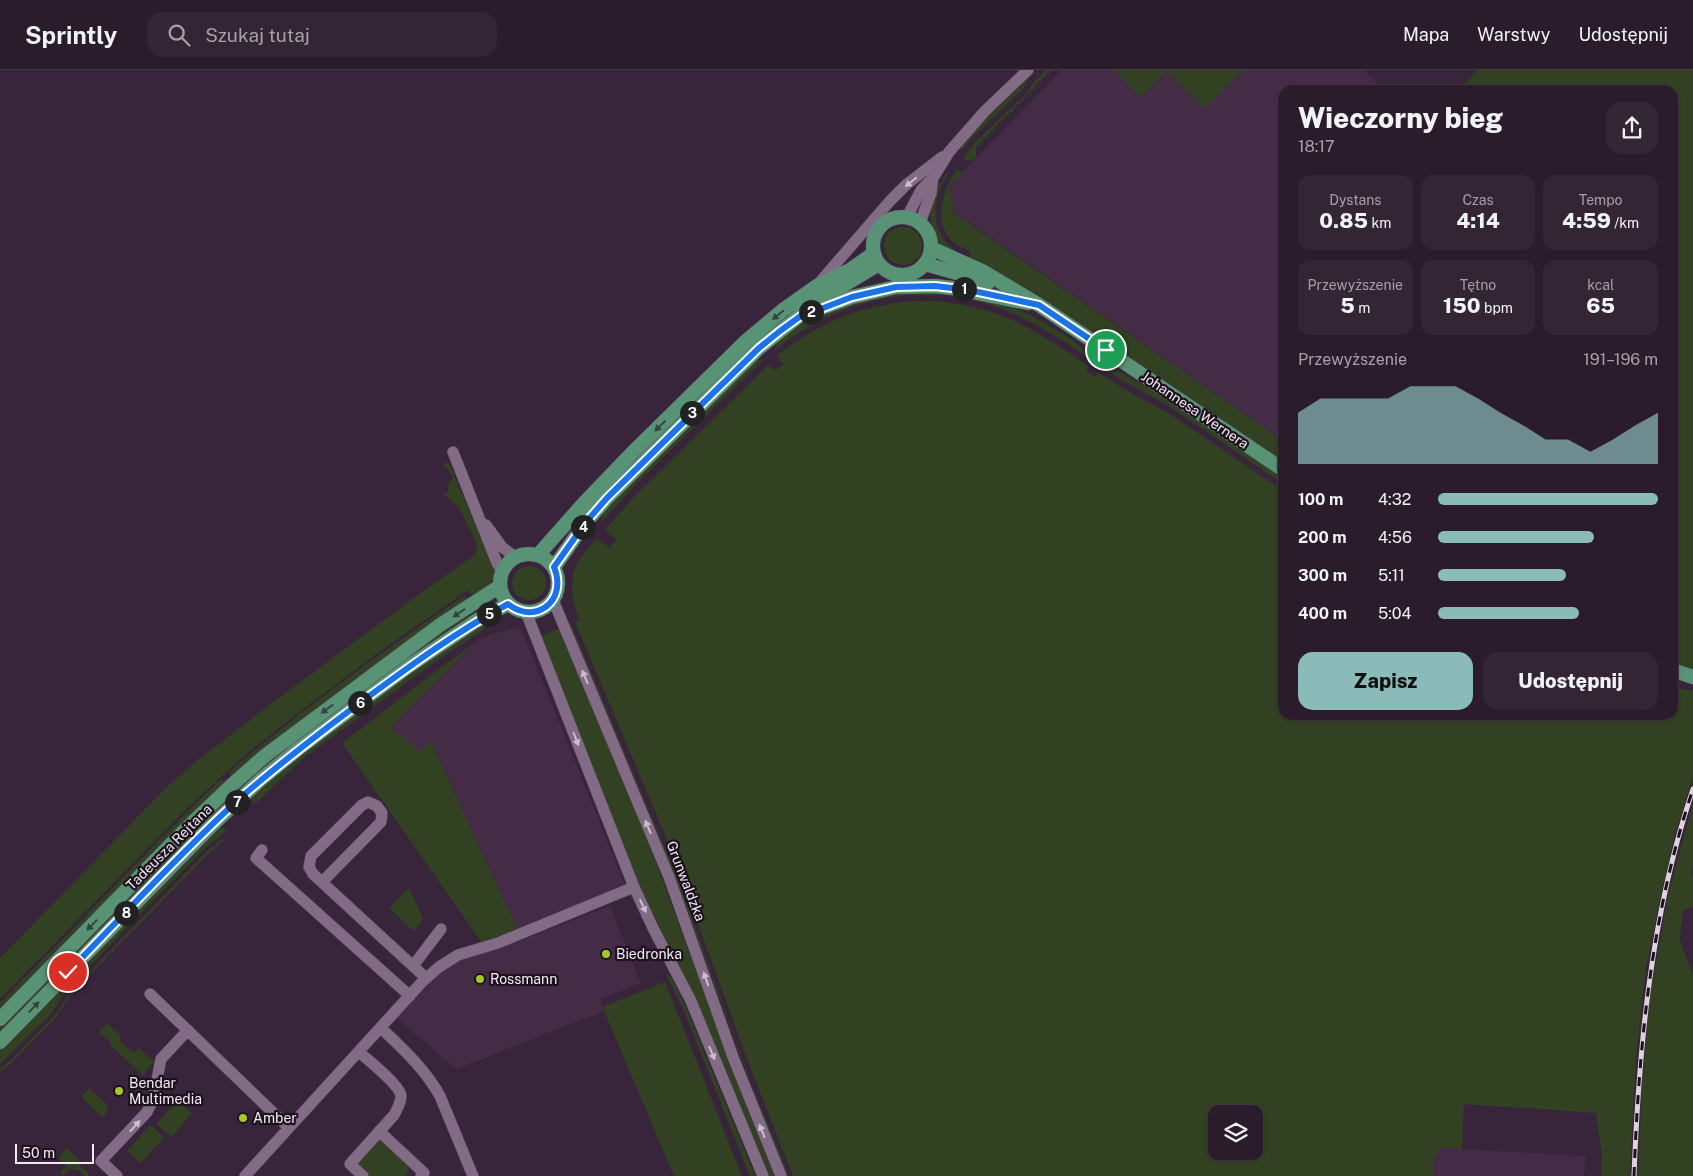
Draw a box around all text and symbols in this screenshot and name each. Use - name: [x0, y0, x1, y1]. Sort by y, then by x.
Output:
- search box: [147, 12, 497, 57]
- text: Sprintly: [25, 21, 117, 49]
- icon: search: [165, 21, 193, 49]
- text: Szukaj tutaj: [205, 24, 310, 46]
- text: Mapa: [1403, 24, 1449, 45]
- text: Warstwy: [1477, 24, 1550, 45]
- text: Udostępnij: [1578, 24, 1668, 45]
- text: Wieczorny bieg: [1298, 101, 1503, 134]
- button: share: [1606, 102, 1658, 154]
- text: 18:17: [1298, 137, 1335, 156]
- one-way arrow: [905, 176, 918, 187]
- text: Dystans: [1329, 192, 1381, 208]
- text: Czas: [1462, 192, 1494, 208]
- text: Tempo: [1579, 192, 1622, 208]
- text: 0.85: [1319, 208, 1368, 233]
- text: 4:14: [1456, 208, 1500, 233]
- text: 4:59: [1562, 208, 1611, 233]
- text: km: [1368, 215, 1391, 231]
- text: /km: [1611, 215, 1639, 231]
- pin: 1: [952, 276, 976, 302]
- text: Przewyższenie: [1308, 277, 1403, 293]
- text: Tętno: [1460, 277, 1496, 293]
- text: kcal: [1587, 277, 1614, 293]
- text: 1: [962, 281, 968, 297]
- text: 5: [1340, 293, 1355, 318]
- text: 150: [1443, 293, 1481, 318]
- text: 65: [1586, 293, 1615, 318]
- pin: 2: [798, 300, 824, 324]
- text: m: [1355, 300, 1370, 316]
- text: bpm: [1481, 300, 1513, 316]
- text: 2: [807, 304, 816, 320]
- one-way arrow: [772, 309, 785, 320]
- pin: [1085, 329, 1127, 371]
- icon: arrive: [1092, 336, 1120, 364]
- text: Przewyższenie: [1298, 350, 1407, 369]
- text: 191–196 m: [1583, 350, 1658, 369]
- street label: Johannesa Wernera: [1138, 368, 1252, 452]
- pin: 3: [680, 400, 704, 426]
- text: 3: [688, 405, 697, 421]
- one-way arrow: [654, 419, 666, 431]
- text: 100 m: [1298, 490, 1343, 509]
- text: 4:32: [1378, 490, 1411, 509]
- pin: 4: [570, 514, 596, 540]
- text: 4: [579, 519, 588, 535]
- text: 200 m: [1298, 528, 1347, 547]
- text: 4:56: [1378, 528, 1412, 547]
- text: 300 m: [1298, 566, 1347, 585]
- text: 5:11: [1378, 566, 1405, 585]
- pin: 5: [476, 602, 502, 626]
- text: 400 m: [1298, 604, 1347, 623]
- text: 5:04: [1378, 604, 1412, 623]
- text: 5: [485, 606, 494, 622]
- one-way arrow: [452, 608, 465, 618]
- button: Zapisz: [1298, 652, 1473, 710]
- button: Udostępnij: [1483, 652, 1658, 710]
- one-way arrow: [581, 670, 589, 684]
- pin: 6: [348, 690, 372, 716]
- text: 6: [356, 695, 365, 711]
- one-way arrow: [321, 703, 334, 714]
- one-way arrow: [572, 732, 580, 747]
- pin: 7: [224, 790, 250, 814]
- text: 7: [233, 794, 242, 810]
- street label: Tadeusza Rejtana: [123, 801, 215, 893]
- one-way arrow: [644, 820, 652, 834]
- street label: Grunwaldzka: [663, 839, 709, 923]
- one-way arrow: [639, 899, 647, 913]
- pin: 8: [114, 900, 138, 926]
- text: 8: [122, 905, 131, 921]
- one-way arrow: [86, 918, 98, 930]
- place label: Biedronka: [616, 946, 682, 962]
- marker: Biedronka: [600, 948, 612, 960]
- pin: [47, 951, 89, 993]
- icon: check: [54, 958, 82, 986]
- place label: Rossmann: [490, 971, 557, 987]
- one-way arrow: [702, 971, 709, 986]
- marker: Rossmann: [474, 973, 486, 985]
- one-way arrow: [28, 1001, 40, 1013]
- one-way arrow: [709, 1046, 717, 1060]
- place label: Bendar Multimedia: [129, 1075, 202, 1107]
- marker: Bendar Multimedia: [113, 1085, 125, 1097]
- map controls: [1208, 1105, 1263, 1160]
- button: layers: [1208, 1105, 1263, 1160]
- place label: Amber: [253, 1110, 297, 1126]
- marker: Amber: [237, 1112, 249, 1124]
- one-way arrow: [129, 1119, 140, 1132]
- one-way arrow: [758, 1124, 766, 1138]
- scale bar: [15, 1141, 94, 1164]
- text: 50 m: [22, 1145, 55, 1161]

